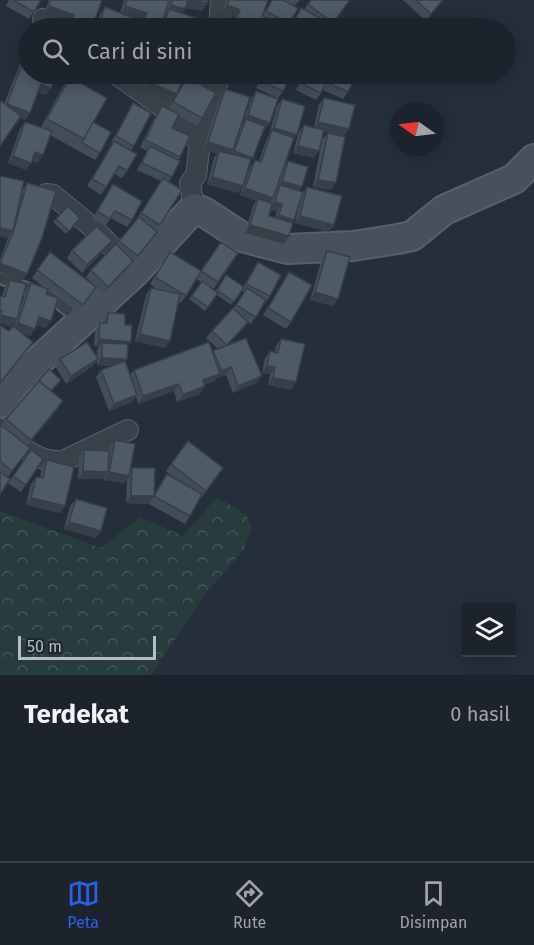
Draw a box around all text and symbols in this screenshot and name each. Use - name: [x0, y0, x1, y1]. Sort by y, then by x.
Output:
- search box: [18, 18, 516, 84]
- icon: search: [39, 35, 72, 68]
- text: Cari di sini: [87, 38, 192, 65]
- north arrow: [390, 102, 444, 156]
- map controls: [462, 603, 516, 657]
- button: layers: [462, 603, 516, 657]
- scale bar: [18, 633, 156, 660]
- text: 50 m: [27, 637, 62, 656]
- text: Terdekat: [24, 699, 129, 730]
- text: 0 hasil: [450, 702, 510, 726]
- tab: Peta: [67, 877, 100, 932]
- tab: Rute: [233, 877, 266, 932]
- tab: Disimpan: [399, 877, 467, 932]

